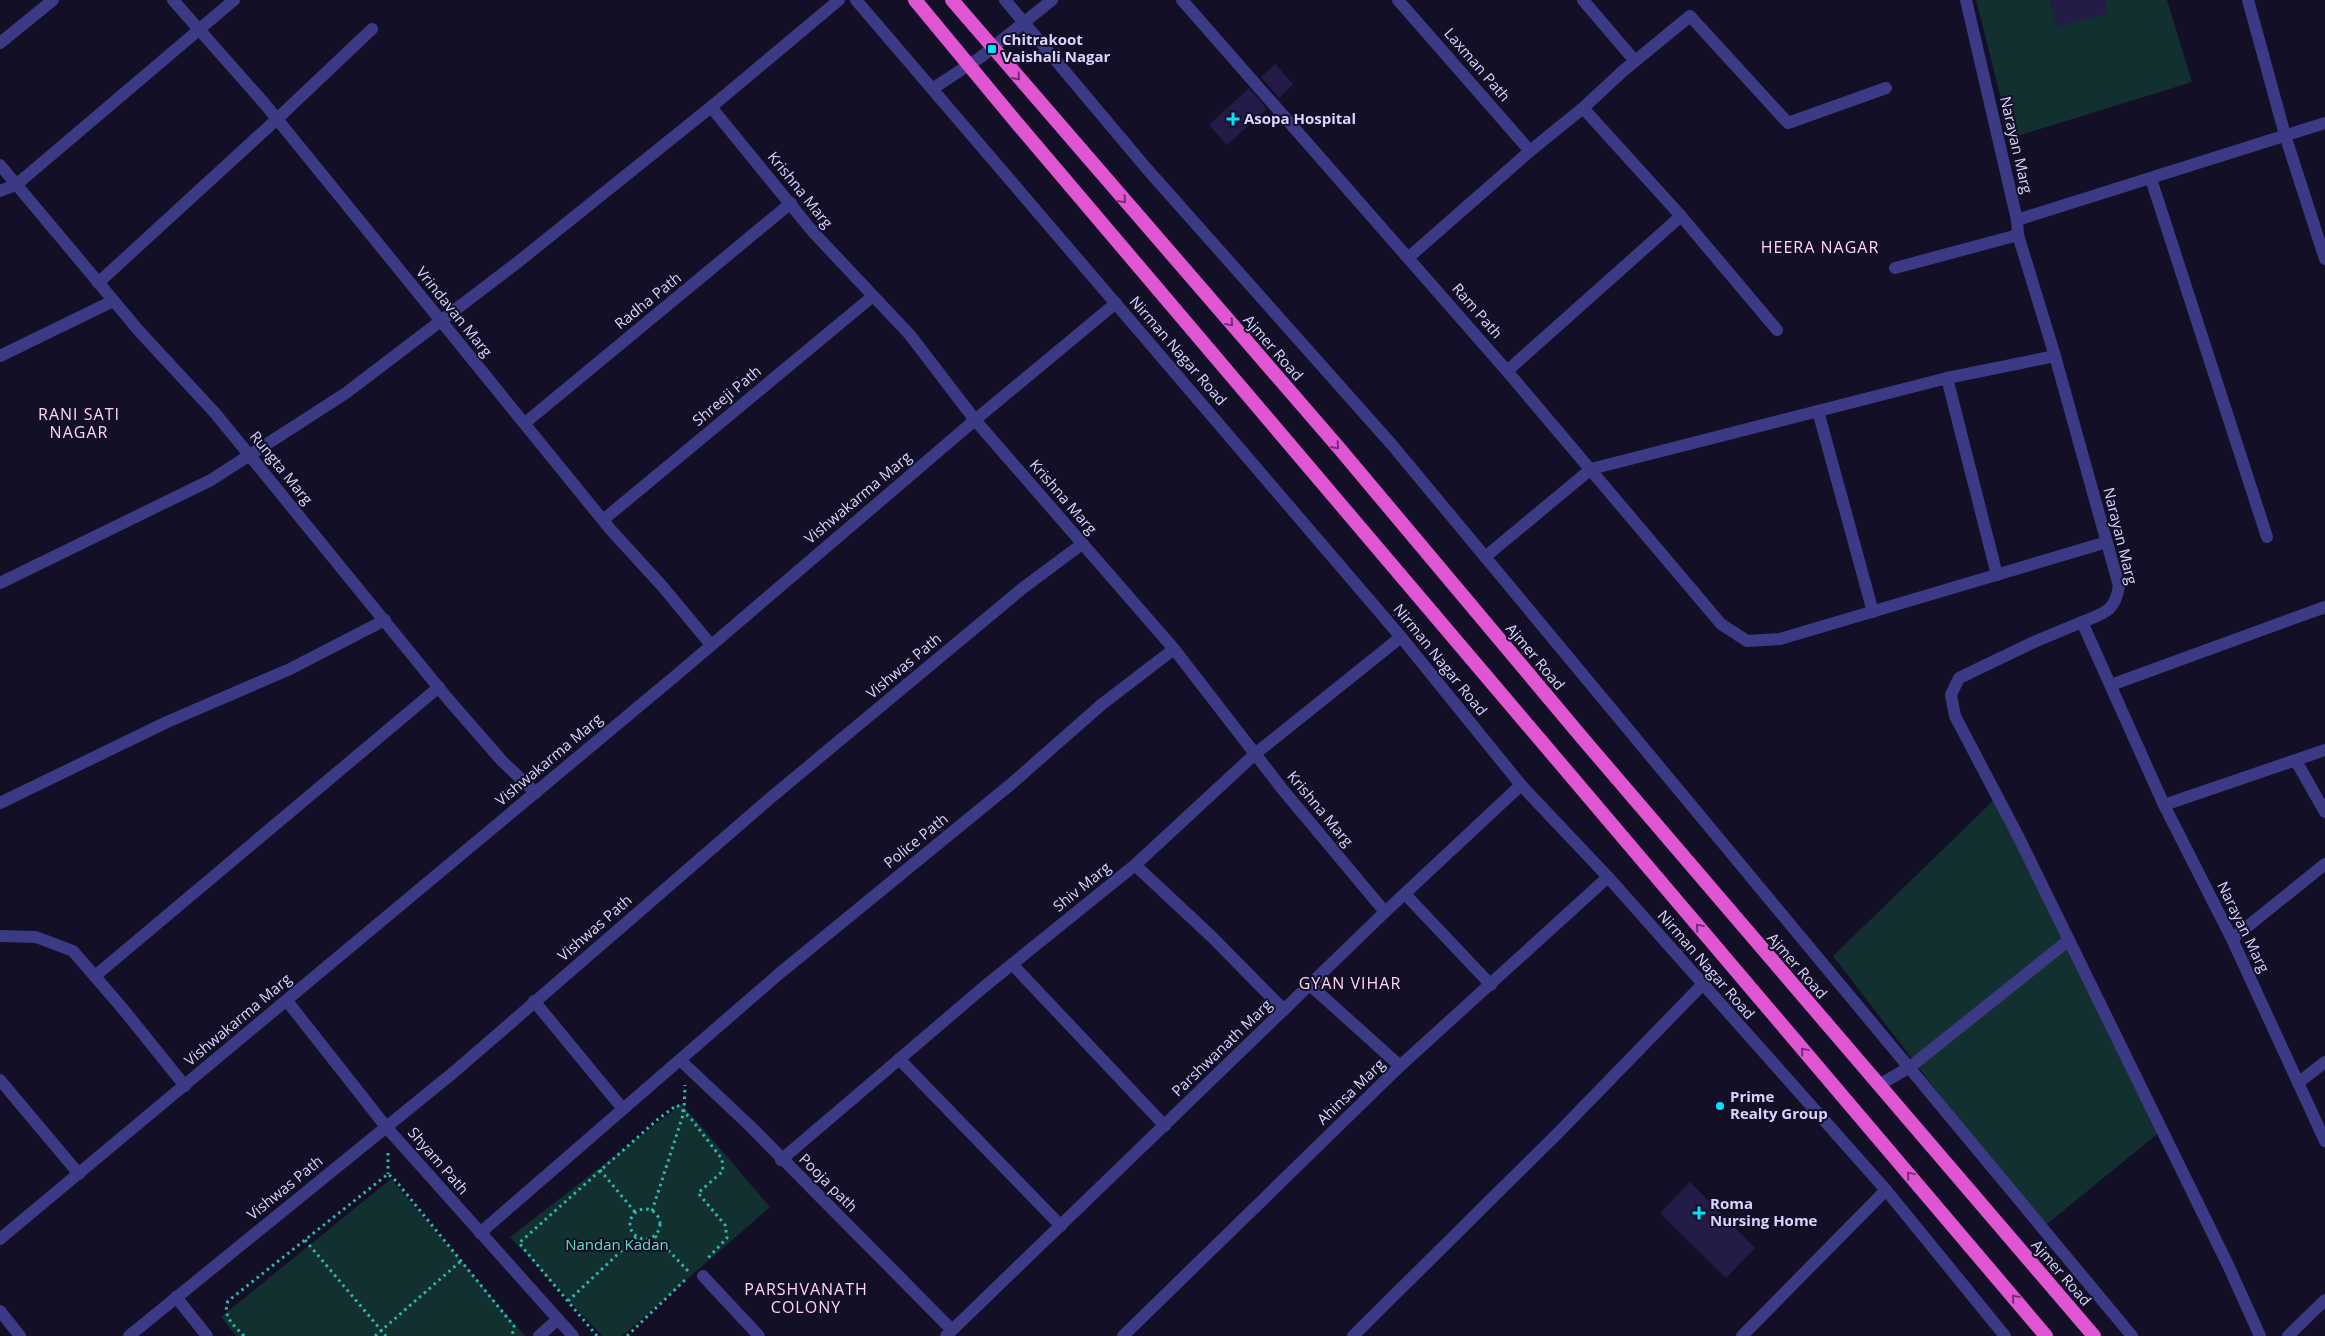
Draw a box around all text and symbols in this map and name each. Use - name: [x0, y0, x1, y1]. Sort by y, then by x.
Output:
- street label: Laxman Path: [1440, 23, 1515, 105]
- place label: Chitrakoot Vaishali Nagar: [1002, 29, 1111, 66]
- marker: Chitrakoot Vaishali Nagar: [986, 43, 998, 55]
- one-way arrow: [1011, 72, 1020, 81]
- street label: Narayan Marg: [1996, 94, 2038, 195]
- place label: Asopa Hospital: [1244, 108, 1356, 128]
- marker: Asopa Hospital: [1226, 112, 1240, 126]
- street label: Krishna Marg: [764, 147, 838, 232]
- one-way arrow: [1118, 195, 1127, 204]
- district label: HEERA NAGAR: [1761, 236, 1879, 258]
- street label: Vrindavan Marg: [412, 262, 497, 361]
- street label: Radha Path: [610, 267, 685, 333]
- street label: Ram Path: [1448, 278, 1507, 342]
- street label: Nirman Nagar Road: [1126, 292, 1232, 409]
- street label: Ajmer Road: [1240, 310, 1308, 385]
- one-way arrow: [1224, 317, 1232, 326]
- street label: Shreeji Path: [688, 361, 765, 430]
- district label: RANI SATI NAGAR: [38, 403, 120, 443]
- street label: Rungta Marg: [246, 426, 318, 508]
- one-way arrow: [1330, 440, 1339, 449]
- street label: Vishwakarma Marg: [800, 447, 915, 548]
- street label: Krishna Marg: [1026, 455, 1102, 538]
- street label: Narayan Marg: [2099, 485, 2143, 586]
- street label: Nirman Nagar Road: [1389, 599, 1492, 719]
- street label: Ajmer Road: [1502, 619, 1570, 694]
- street label: Vishwas Path: [862, 628, 945, 702]
- street label: Vishwakarma Marg: [491, 709, 606, 810]
- street label: Krishna Marg: [1283, 766, 1358, 850]
- street label: Police Path: [879, 808, 952, 872]
- street label: Shiv Marg: [1048, 857, 1114, 916]
- street label: Narayan Marg: [2213, 878, 2275, 975]
- street label: Vishwas Path: [553, 890, 636, 965]
- street label: Nirman Nagar Road: [1654, 906, 1760, 1023]
- one-way arrow: [1696, 924, 1705, 933]
- street label: Ajmer Road: [1764, 928, 1832, 1003]
- street label: Vishwakarma Marg: [180, 969, 295, 1070]
- district label: GYAN VIHAR: [1299, 972, 1401, 994]
- street label: Parshwanath Marg: [1167, 994, 1276, 1100]
- one-way arrow: [1802, 1048, 1810, 1057]
- street label: Ahinsa Marg: [1312, 1054, 1389, 1129]
- place label: Prime Realty Group: [1730, 1086, 1828, 1123]
- marker: Prime Realty Group: [1714, 1100, 1726, 1112]
- street label: Shyam Path: [404, 1122, 474, 1198]
- street label: Pooja path: [795, 1149, 862, 1216]
- street label: Vishwas Path: [242, 1151, 326, 1224]
- one-way arrow: [1907, 1171, 1916, 1180]
- place label: Roma Nursing Home: [1710, 1193, 1818, 1230]
- marker: Roma Nursing Home: [1692, 1206, 1706, 1220]
- park label: Nandan Kadan: [565, 1234, 669, 1254]
- street label: Ajmer Road: [2028, 1235, 2096, 1310]
- district label: PARSHVANATH COLONY: [744, 1278, 868, 1318]
- one-way arrow: [2012, 1295, 2021, 1304]

